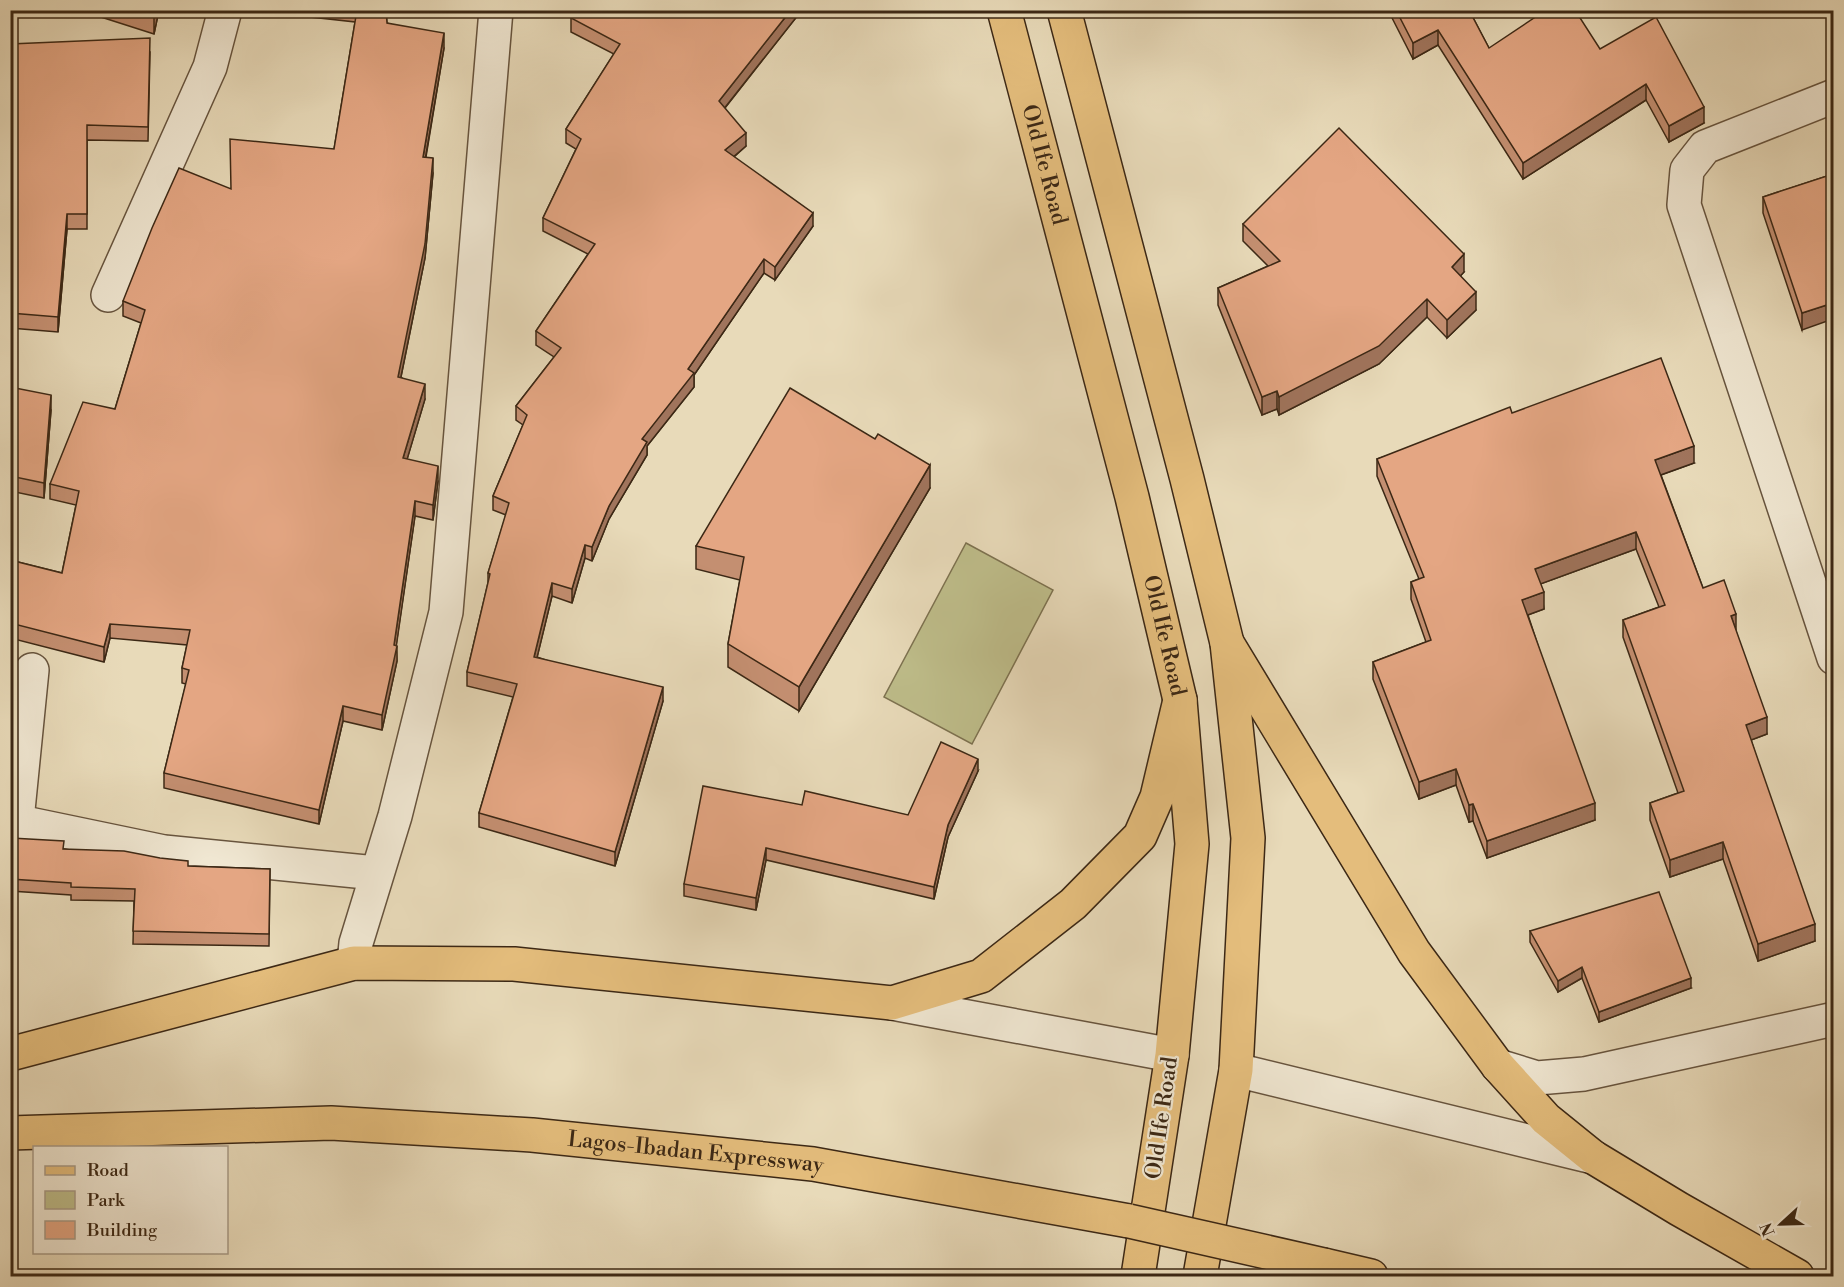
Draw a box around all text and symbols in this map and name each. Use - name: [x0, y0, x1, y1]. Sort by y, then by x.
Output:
- street label: Old Ife Road: [1016, 102, 1074, 228]
- street label: Old Ife Road: [1137, 572, 1192, 699]
- street label: Old Ife Road: [1140, 1055, 1184, 1181]
- street label: Lagos-Ibadan Expressway: [566, 1125, 826, 1179]
- legend: [33, 1146, 228, 1254]
- text: Road: [87, 1159, 130, 1182]
- text: Park: [87, 1189, 126, 1212]
- north arrow: [1751, 1194, 1811, 1254]
- text: Building: [86, 1219, 158, 1242]
- text: N: [1756, 1219, 1780, 1239]

